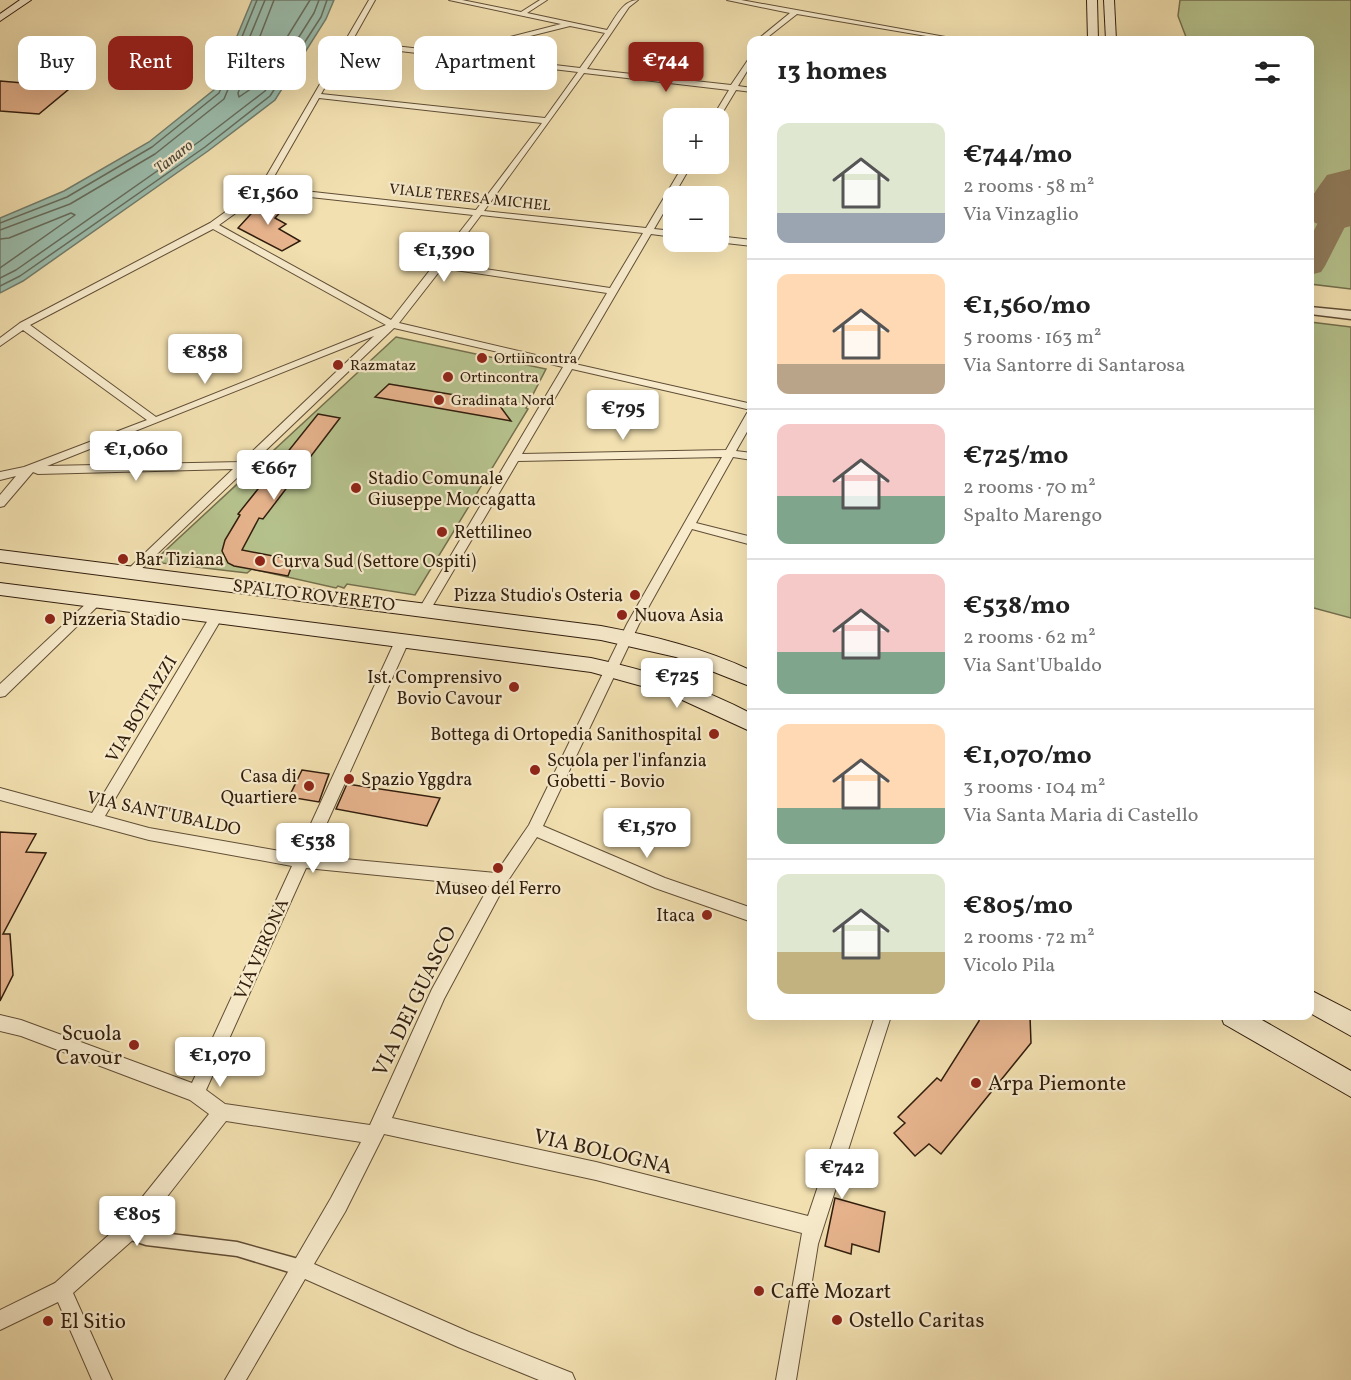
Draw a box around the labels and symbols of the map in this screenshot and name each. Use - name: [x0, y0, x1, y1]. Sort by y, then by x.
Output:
- pin: €744: [630, 42, 702, 93]
- water label: Tanaro: [150, 135, 199, 180]
- pin: €1,560: [219, 175, 317, 226]
- street label: VIALE TERESA MICHEL: [388, 180, 552, 217]
- pin: €1,390: [395, 232, 493, 283]
- pin: €858: [169, 334, 241, 385]
- place label: Ortiincontra: [494, 349, 577, 370]
- marker: Ortiincontra: [475, 351, 489, 365]
- place label: Razmataz: [350, 356, 416, 377]
- marker: Razmataz: [331, 358, 345, 372]
- place label: Ortincontra: [460, 368, 539, 389]
- marker: Ortincontra: [441, 370, 455, 384]
- pin: €795: [587, 390, 659, 441]
- place label: Gradinata Nord: [451, 391, 555, 412]
- marker: Gradinata Nord: [432, 393, 446, 407]
- pin: €1,060: [87, 431, 185, 482]
- pin: €667: [238, 450, 310, 501]
- place label: Stadio Comunale Giuseppe Moccagatta: [368, 467, 536, 513]
- marker: Stadio Comunale Giuseppe Moccagatta: [349, 481, 363, 495]
- place label: Rettilineo: [454, 521, 532, 546]
- marker: Rettilineo: [435, 525, 449, 539]
- place label: Bar Tiziana: [135, 548, 224, 573]
- place label: Curva Sud (Settore Ospiti): [272, 550, 476, 575]
- marker: Bar Tiziana: [116, 552, 130, 566]
- marker: Curva Sud (Settore Ospiti): [253, 554, 267, 568]
- street label: SPALTO ROVERETO: [231, 574, 396, 619]
- place label: Pizza Studio's Osteria: [454, 584, 623, 609]
- marker: Pizza Studio's Osteria: [628, 588, 642, 602]
- place label: Nuova Asia: [634, 604, 724, 629]
- place label: Pizzeria Stadio: [62, 608, 180, 633]
- marker: Nuova Asia: [615, 608, 629, 622]
- marker: Pizzeria Stadio: [43, 612, 57, 626]
- street label: VIA BOTTAZZI: [100, 652, 184, 768]
- pin: €725: [641, 658, 713, 709]
- place label: Ist. Comprensivo Bovio Cavour: [367, 666, 502, 712]
- marker: Ist. Comprensivo Bovio Cavour: [507, 680, 521, 694]
- place label: Bottega di Ortopedia Sanithospital: [430, 723, 702, 748]
- marker: Bottega di Ortopedia Sanithospital: [707, 727, 721, 741]
- place label: Scuola per l'infanzia Gobetti - Bovio: [547, 749, 707, 795]
- marker: Scuola per l'infanzia Gobetti - Bovio: [528, 763, 542, 777]
- place label: Casa di Quartiere: [221, 765, 297, 811]
- place label: Spazio Yggdra: [361, 768, 472, 793]
- marker: Spazio Yggdra: [342, 772, 356, 786]
- marker: Casa di Quartiere: [302, 779, 316, 793]
- street label: VIA SANT'UBALDO: [84, 786, 243, 843]
- pin: €1,570: [598, 808, 696, 859]
- pin: €538: [277, 823, 349, 874]
- marker: Museo del Ferro: [491, 861, 505, 875]
- place label: Museo del Ferro: [435, 877, 561, 902]
- street label: VIA VERONA: [229, 895, 296, 1004]
- place label: Itaca: [656, 904, 695, 929]
- marker: Itaca: [700, 908, 714, 922]
- street label: VIA DEI GUASCO: [366, 922, 464, 1082]
- place label: Scuola Cavour: [56, 1020, 122, 1073]
- pin: €1,070: [171, 1037, 269, 1088]
- marker: Scuola Cavour: [127, 1038, 141, 1052]
- place label: Arpa Piemonte: [988, 1070, 1126, 1099]
- marker: Arpa Piemonte: [969, 1076, 983, 1090]
- street label: VIA BOLOGNA: [530, 1122, 675, 1183]
- pin: €742: [806, 1149, 878, 1200]
- pin: €805: [101, 1196, 173, 1247]
- place label: Caffè Mozart: [771, 1278, 891, 1307]
- marker: Caffè Mozart: [752, 1284, 766, 1298]
- place label: Ostello Caritas: [849, 1307, 985, 1336]
- place label: El Sitio: [60, 1308, 126, 1337]
- marker: Ostello Caritas: [830, 1313, 844, 1327]
- marker: El Sitio: [41, 1314, 55, 1328]

